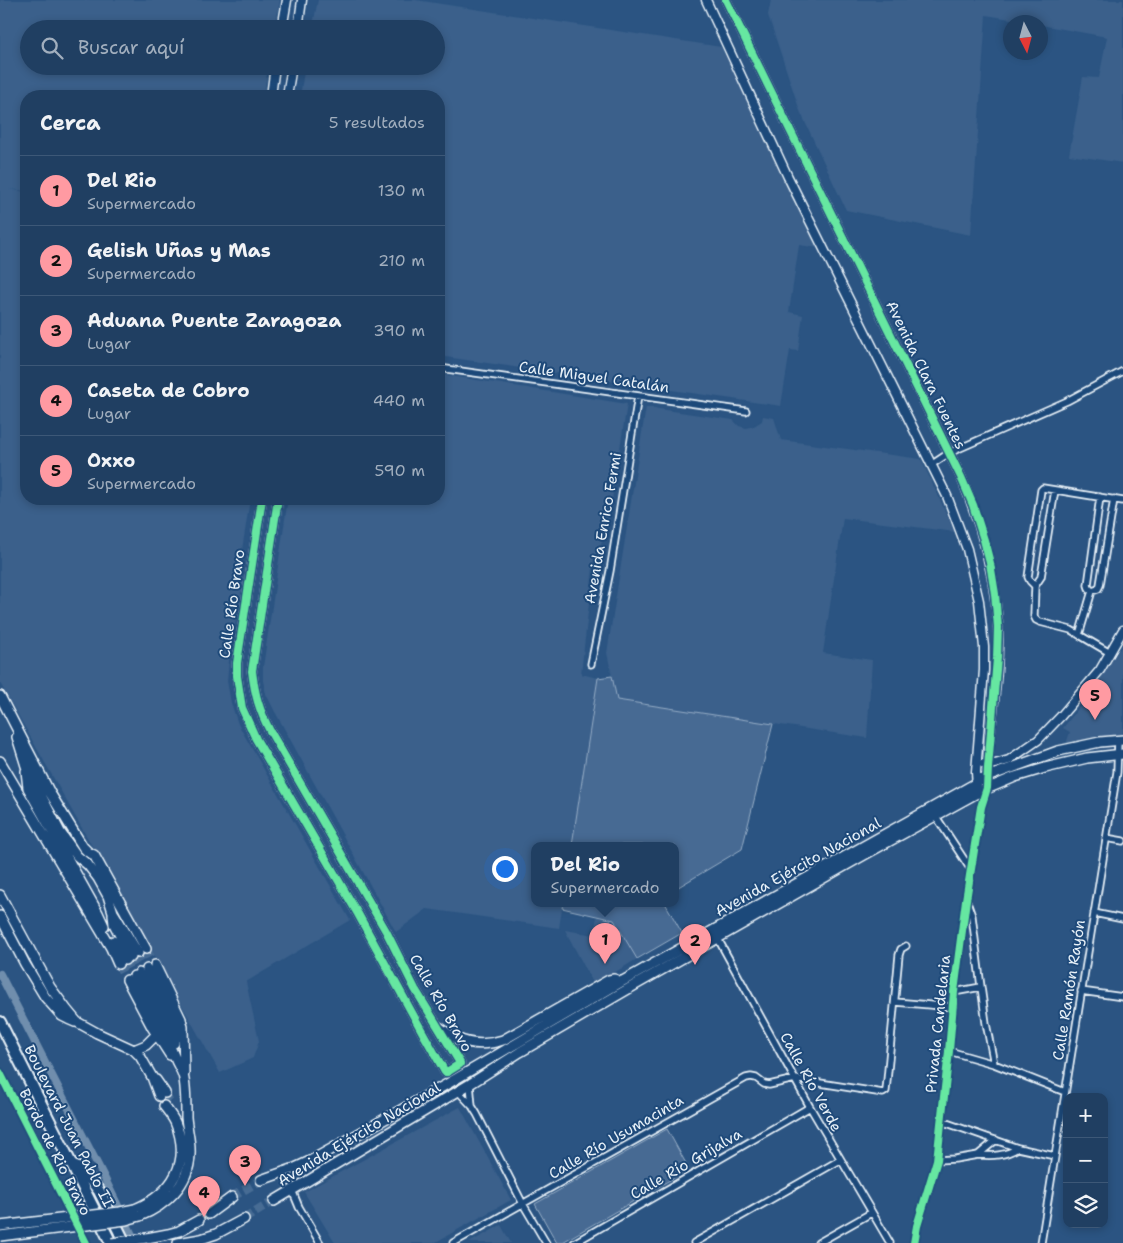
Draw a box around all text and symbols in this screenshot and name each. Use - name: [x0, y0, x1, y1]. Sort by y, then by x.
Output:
- north arrow: [1003, 15, 1048, 60]
- search box: [20, 20, 445, 75]
- icon: search: [38, 34, 66, 62]
- text: Buscar aquí: [78, 35, 184, 60]
- text: Cerca: [40, 109, 101, 137]
- text: 5 resultados: [329, 112, 425, 133]
- text: Del Rio: [87, 168, 157, 193]
- text: 1: [52, 180, 60, 201]
- text: 130 m: [378, 180, 425, 201]
- text: Supermercado: [87, 193, 196, 214]
- text: Gelish Uñas y Mas: [87, 238, 271, 263]
- text: 2: [50, 250, 62, 271]
- text: 210 m: [378, 250, 425, 271]
- text: Supermercado: [87, 263, 196, 284]
- street label: Avenida Clara Fuentes: [881, 297, 971, 453]
- text: Aduana Puente Zaragoza: [87, 308, 341, 333]
- text: 3: [50, 320, 62, 341]
- text: 390 m: [373, 320, 425, 341]
- text: Lugar: [87, 333, 131, 354]
- street label: Calle Miguel Catalán: [518, 357, 670, 397]
- text: Caseta de Cobro: [87, 378, 249, 403]
- text: 4: [50, 390, 62, 411]
- text: 440 m: [373, 390, 425, 411]
- text: Lugar: [87, 403, 131, 424]
- text: Oxxo: [87, 448, 135, 473]
- street label: Avenida Enrico Fermi: [580, 451, 626, 605]
- text: 5: [51, 460, 61, 481]
- text: 590 m: [375, 460, 425, 481]
- text: Supermercado: [87, 473, 196, 494]
- street label: Calle Río Bravo: [214, 548, 250, 660]
- pin: 5: [1079, 679, 1111, 720]
- street label: Avenida Ejército Nacional: [711, 813, 885, 921]
- popup: [531, 842, 679, 907]
- text: Del Rio: [551, 852, 620, 877]
- your location: [492, 856, 518, 882]
- text: Supermercado: [551, 877, 659, 898]
- street label: Calle Ramón Rayón: [1048, 918, 1090, 1062]
- pin: 1: [589, 923, 621, 964]
- pin: 2: [679, 924, 711, 965]
- street label: Calle Río Bravo: [405, 950, 477, 1056]
- street label: Privada Candelaria: [921, 953, 955, 1094]
- street label: Calle Río Verde: [775, 1029, 847, 1135]
- street label: Boulevard Juan Pablo II: [19, 1042, 119, 1210]
- street label: Avenida Ejército Nacional: [274, 1077, 445, 1191]
- street label: Bordo de Rio Bravo: [14, 1085, 96, 1219]
- street label: Calle Río Usumacinta: [545, 1090, 688, 1184]
- map controls: [1063, 1093, 1108, 1228]
- button: +: [1063, 1093, 1108, 1138]
- street label: Calle Río Grijalva: [626, 1124, 746, 1204]
- button: −: [1063, 1138, 1108, 1183]
- pin: 3: [229, 1145, 261, 1186]
- pin: 4: [188, 1176, 220, 1217]
- button: layers: [1063, 1183, 1108, 1228]

